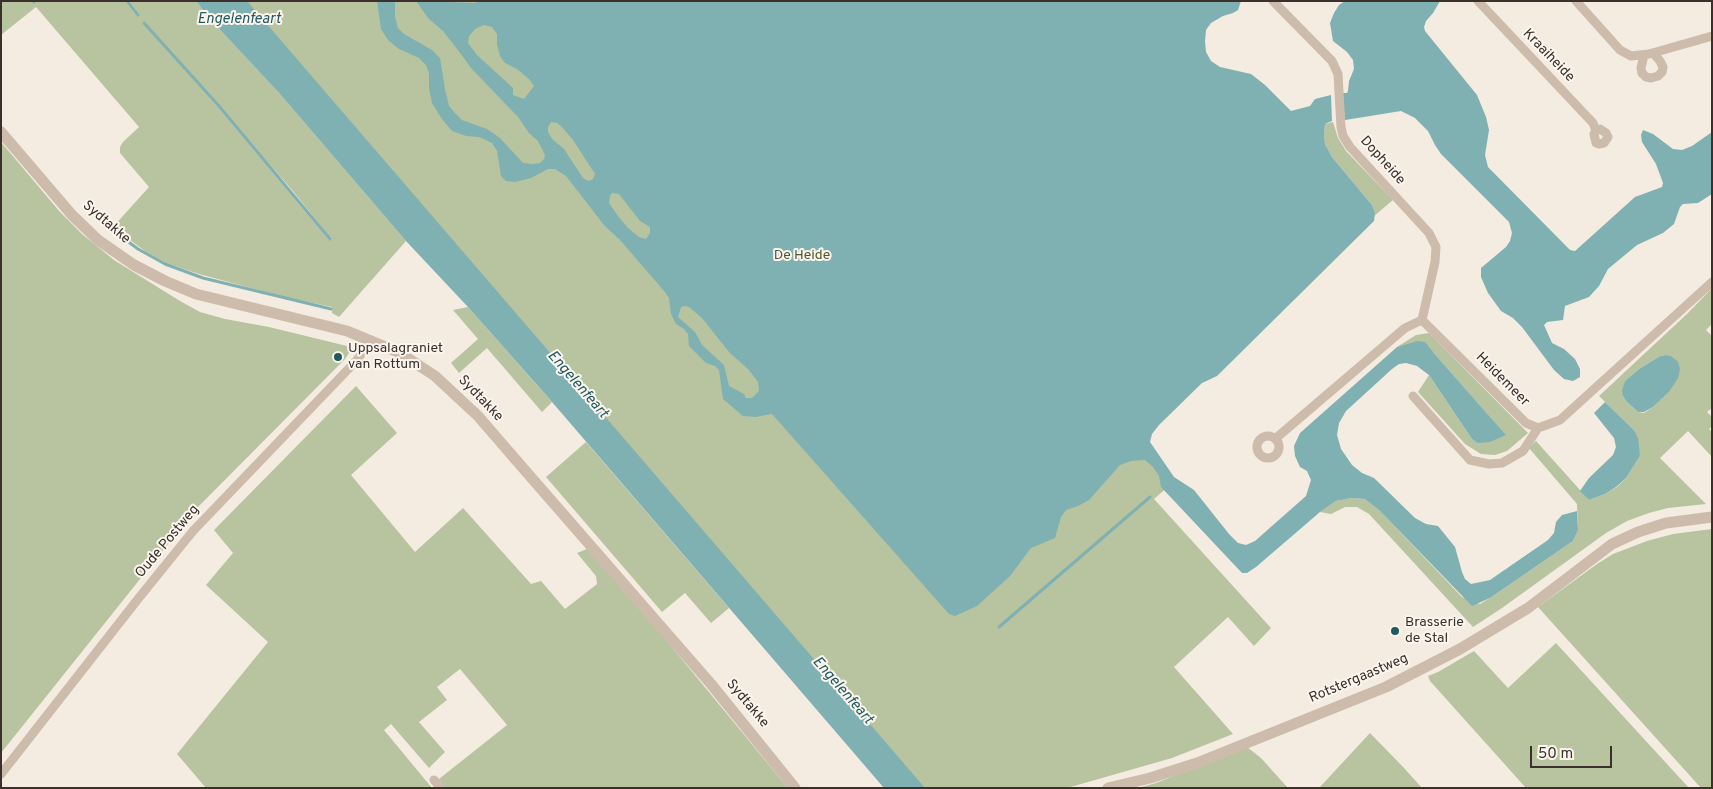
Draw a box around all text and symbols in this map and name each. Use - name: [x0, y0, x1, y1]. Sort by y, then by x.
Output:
- water label: Engelenfeart: [197, 11, 281, 29]
- street label: Kraaiheide: [1519, 26, 1577, 86]
- street label: Dopheide: [1356, 133, 1408, 189]
- street label: Sydtakke: [79, 198, 133, 248]
- park label: De Heide: [774, 248, 830, 264]
- place label: Uppsalagraniet van Rottum: [348, 341, 443, 374]
- water label: Engelenfeart: [543, 348, 611, 422]
- street label: Heidemeer: [1472, 350, 1532, 410]
- marker: Uppsalagraniet van Rottum: [332, 351, 344, 363]
- street label: Sydtakke: [454, 372, 506, 426]
- street label: Oude Postweg: [133, 502, 203, 582]
- place label: Brasserie de Stal: [1405, 615, 1464, 648]
- marker: Brasserie de Stal: [1389, 625, 1401, 637]
- street label: Rotstergaastweg: [1307, 651, 1411, 707]
- water label: Engelenfeart: [808, 654, 876, 728]
- street label: Sydtakke: [722, 676, 772, 732]
- scale bar: [1533, 736, 1616, 768]
- text: 50 m: [1538, 745, 1573, 764]

